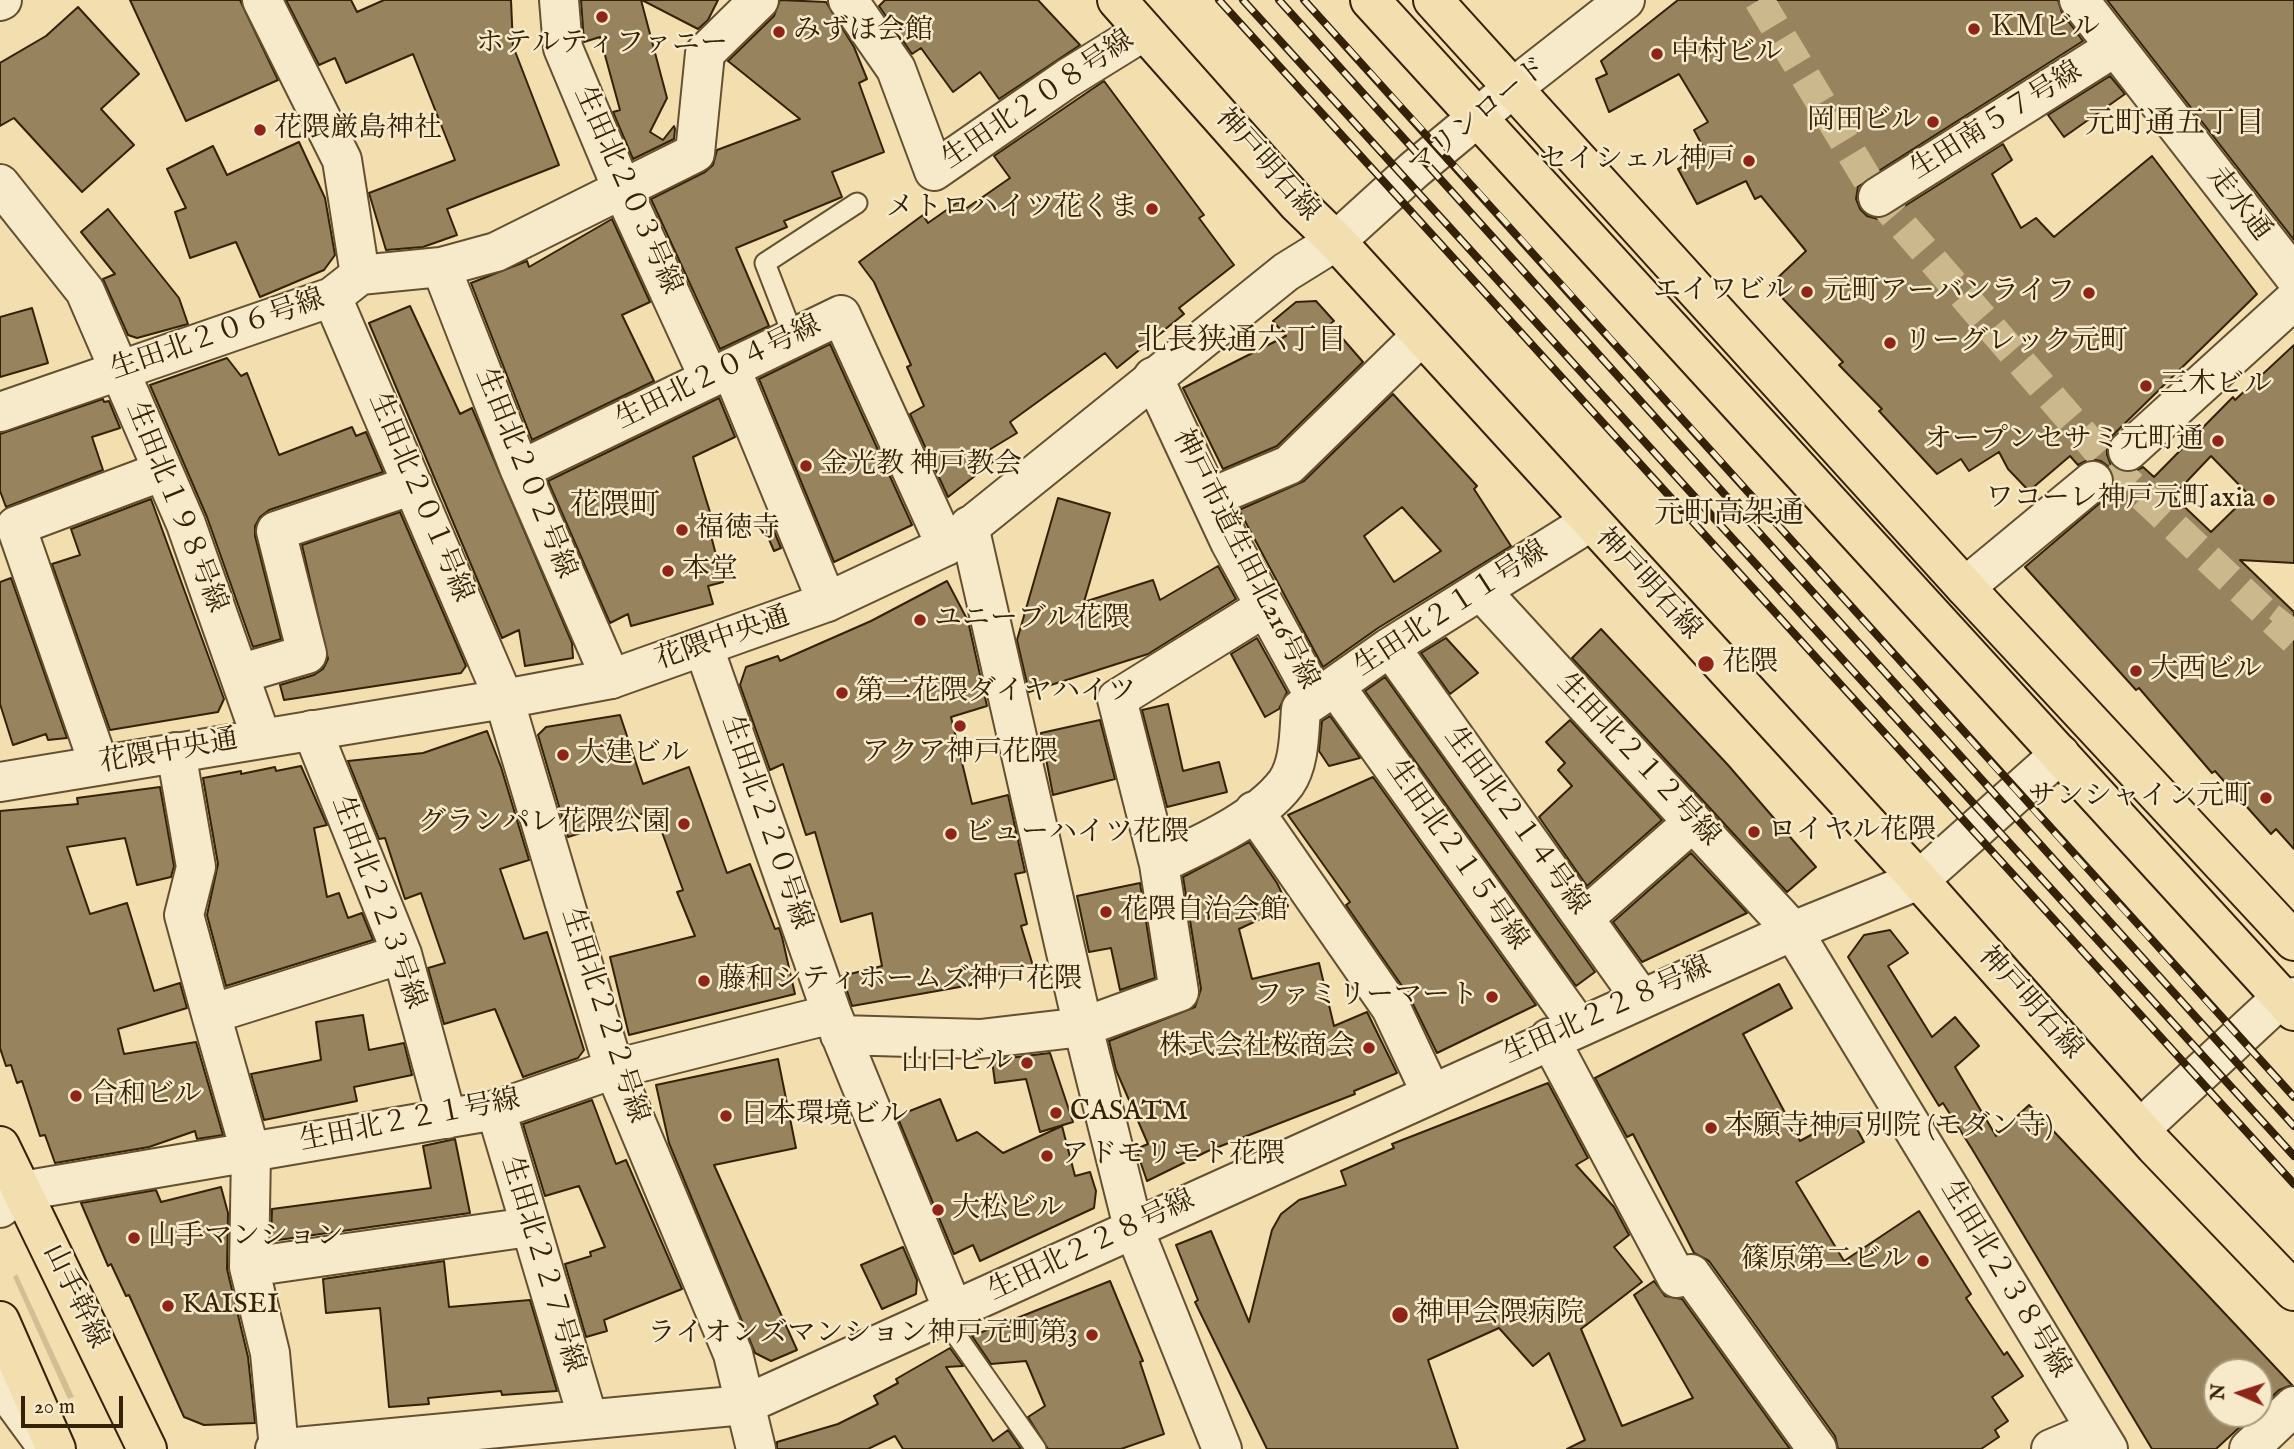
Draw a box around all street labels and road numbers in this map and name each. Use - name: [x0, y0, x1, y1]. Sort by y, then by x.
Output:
- street label: 生田北２０８号線: [937, 24, 1141, 178]
- street label: マリンロード: [1403, 52, 1555, 184]
- street label: 生田南５７号線: [1905, 56, 2089, 188]
- street label: 生田北２０３号線: [565, 82, 687, 300]
- street label: 神戸明石線: [1207, 103, 1325, 229]
- street label: 走水通: [2199, 162, 2277, 248]
- street label: 生田北２０６号線: [107, 284, 329, 388]
- street label: 生田北２０４号線: [611, 310, 827, 438]
- street label: 生田北２０２号線: [466, 364, 582, 584]
- street label: 生田北２０１号線: [360, 388, 478, 608]
- street label: 生田北１９８号線: [117, 398, 233, 618]
- street label: 神戸市道生田北216号線: [1164, 424, 1324, 696]
- street label: 神戸明石線: [1587, 522, 1707, 648]
- street label: 生田北２１１号線: [1349, 535, 1555, 685]
- street label: 花隈中央通: [651, 601, 795, 679]
- street label: 生田北２１２号線: [1548, 668, 1726, 854]
- street label: 生田北２２０号線: [713, 712, 817, 934]
- street label: 生田北２１４号線: [1436, 722, 1594, 922]
- street label: 花隈中央通: [97, 724, 241, 782]
- street label: 生田北２１５号線: [1378, 755, 1534, 957]
- street label: 生田北２２３号線: [323, 792, 431, 1014]
- street label: 生田北２２２号線: [552, 904, 654, 1128]
- street label: 神戸明石線: [1970, 941, 2088, 1067]
- street label: 生田北２２８号線: [1499, 951, 1717, 1073]
- street label: 生田北２２１号線: [297, 1084, 523, 1160]
- street label: 生田北２２７号線: [492, 1153, 590, 1377]
- street label: 生田北２３８号線: [1932, 1175, 2076, 1385]
- street label: 生田北２２８号線: [983, 1184, 1201, 1310]
- street label: 山手幹線: [34, 1239, 114, 1355]

